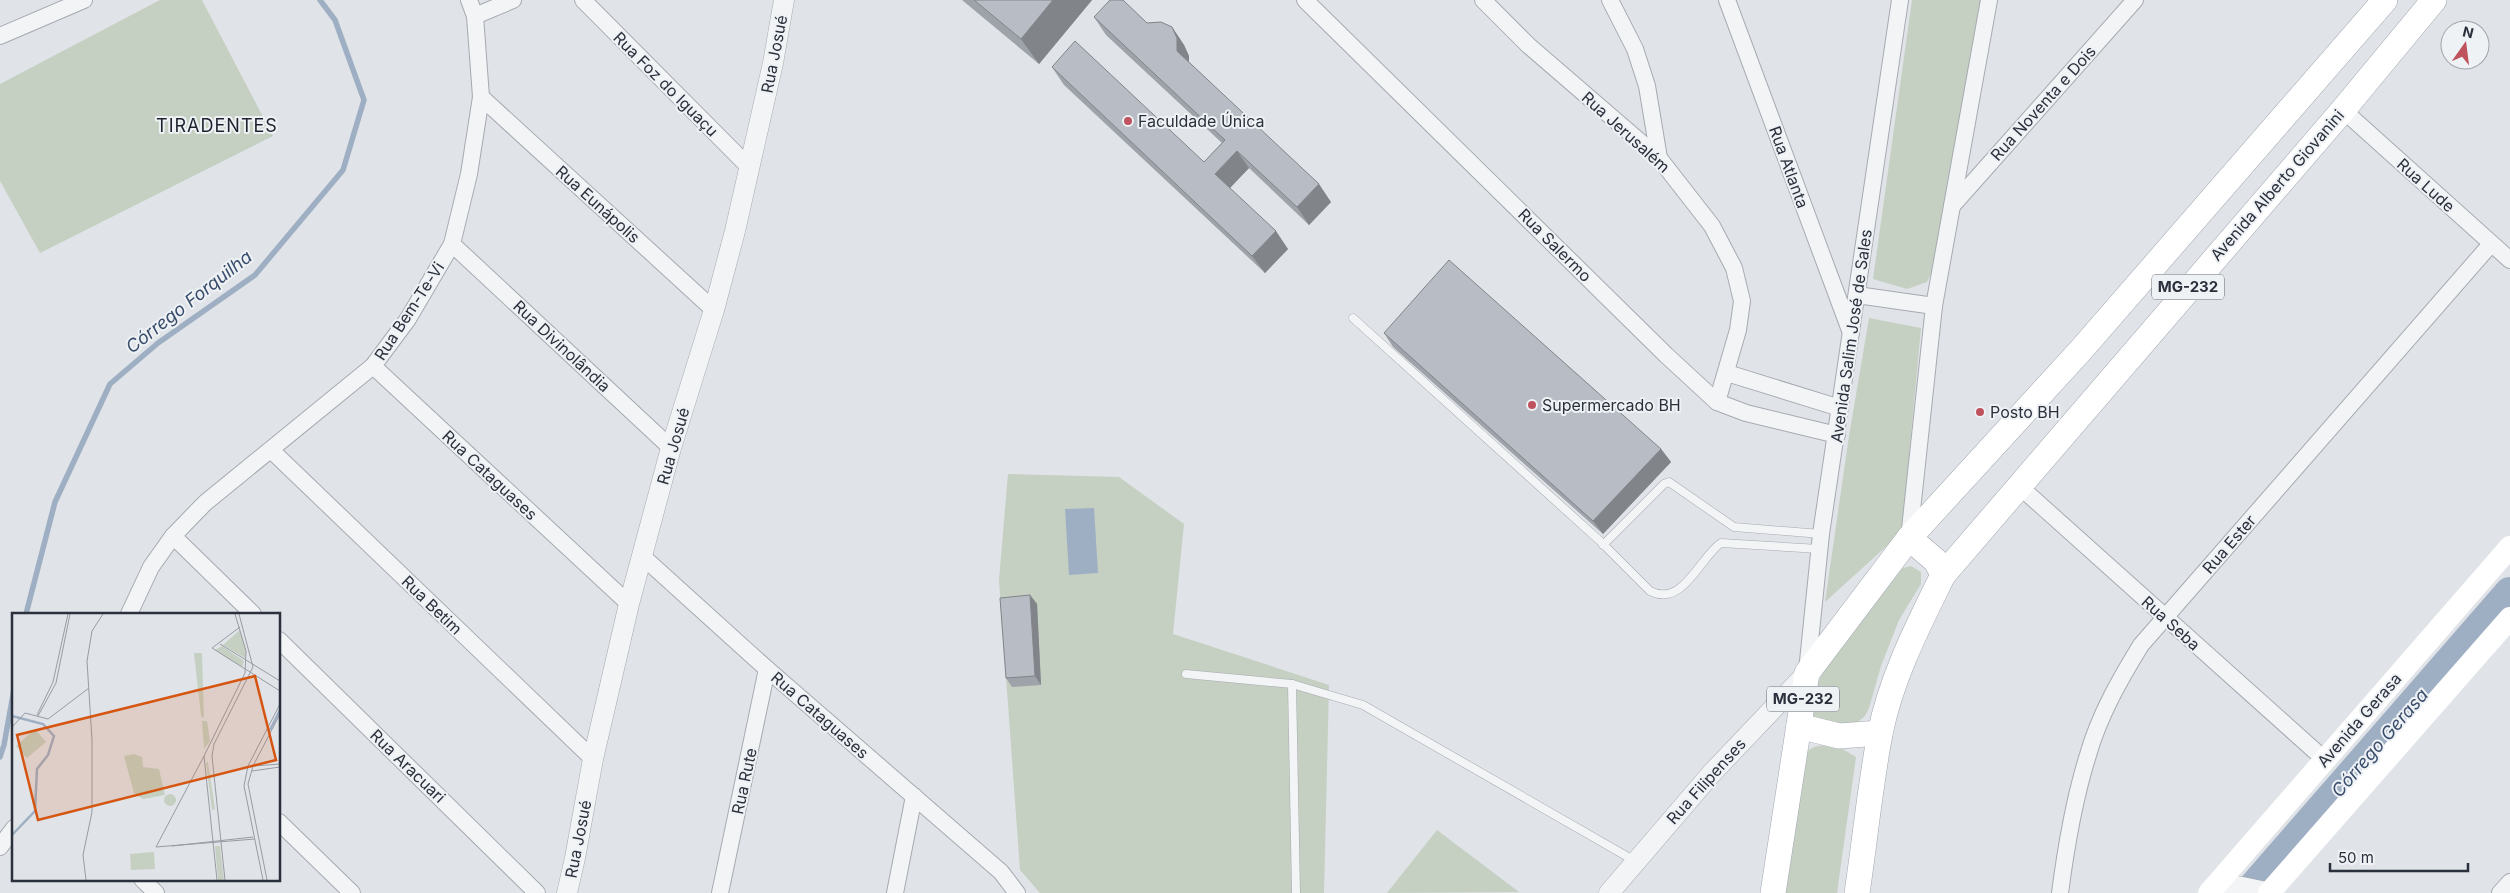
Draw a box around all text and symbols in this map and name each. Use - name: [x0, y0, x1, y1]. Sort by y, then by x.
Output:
- street label: Rua Josué: [757, 13, 791, 95]
- north arrow: [2440, 20, 2490, 70]
- text: N: [2461, 22, 2475, 41]
- street label: Rua Foz do Iguaçu: [610, 28, 722, 140]
- street label: Rua Noventa e Dois: [1986, 41, 2100, 165]
- street label: Rua Jerusalém: [1578, 87, 1674, 177]
- street label: Avenida Alberto Giovanini: [2206, 105, 2348, 265]
- place label: Faculdade Única: [1138, 111, 1264, 131]
- district label: TIRADENTES: [156, 115, 278, 136]
- marker: Faculdade Única: [1122, 115, 1134, 127]
- street label: Rua Atlanta: [1765, 123, 1813, 211]
- street label: Rua Lude: [2393, 154, 2459, 216]
- street label: Rua Eunápolis: [552, 161, 644, 247]
- street label: Rua Salermo: [1514, 204, 1596, 286]
- street label: Avenida Salim José de Sales: [1826, 228, 1876, 444]
- water label: Córrego Forquilha: [122, 246, 256, 357]
- street label: Rua Bem-Te-Vi: [370, 258, 448, 364]
- road number: MG-232: [2152, 274, 2224, 300]
- street label: Rua Divinolândia: [509, 296, 615, 396]
- place label: Supermercado BH: [1542, 395, 1681, 415]
- marker: Supermercado BH: [1526, 399, 1538, 411]
- place label: Posto BH: [1990, 402, 2060, 422]
- street label: Rua Josué: [652, 405, 694, 487]
- marker: Posto BH: [1974, 406, 1986, 418]
- street label: Rua Cataguases: [438, 426, 542, 524]
- street label: Rua Ester: [2198, 510, 2260, 578]
- street label: Rua Betim: [398, 571, 466, 639]
- street label: Rua Seba: [2138, 592, 2204, 654]
- inset map: [12, 613, 280, 880]
- street label: Rua Cataguases: [767, 667, 873, 763]
- street label: Avenida Gerasa: [2313, 669, 2405, 771]
- water label: Córrego Gerasa: [2327, 684, 2432, 801]
- road number: MG-232: [1767, 686, 1839, 712]
- street label: Rua Aracuari: [366, 725, 450, 807]
- street label: Rua Filipenses: [1662, 734, 1750, 828]
- street label: Rua Rute: [727, 746, 761, 816]
- street label: Rua Josué: [561, 798, 595, 880]
- scale bar: [2330, 840, 2468, 872]
- text: 50 m: [2338, 848, 2374, 867]

